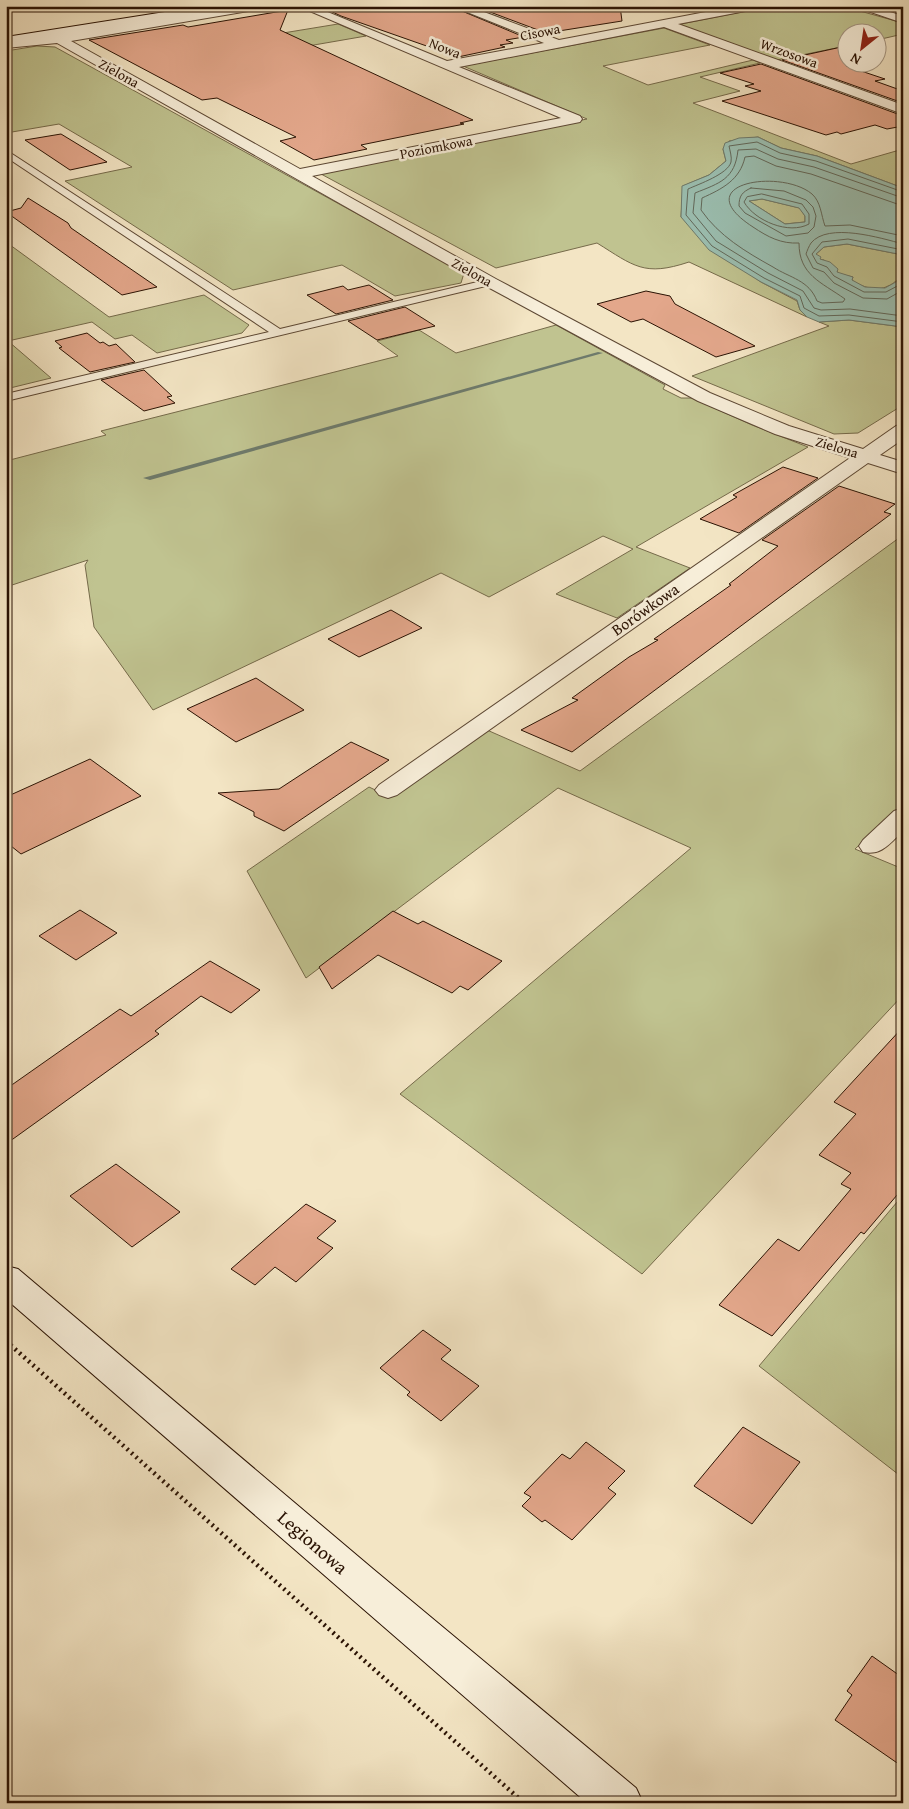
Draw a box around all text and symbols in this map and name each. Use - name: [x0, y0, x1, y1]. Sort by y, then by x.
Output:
- street label: Cisowa: [518, 18, 562, 46]
- north arrow: [836, 22, 886, 72]
- street label: Nowa: [426, 33, 464, 63]
- street label: Wrzosowa: [757, 33, 821, 73]
- text: N: [846, 48, 865, 70]
- street label: Zielona: [95, 54, 143, 92]
- street label: Poziomkowa: [398, 130, 474, 164]
- street label: Zielona: [448, 253, 496, 291]
- street label: Zielona: [813, 431, 861, 463]
- street label: Borówkowa: [606, 577, 684, 641]
- street label: Legionowa: [272, 1504, 354, 1580]

